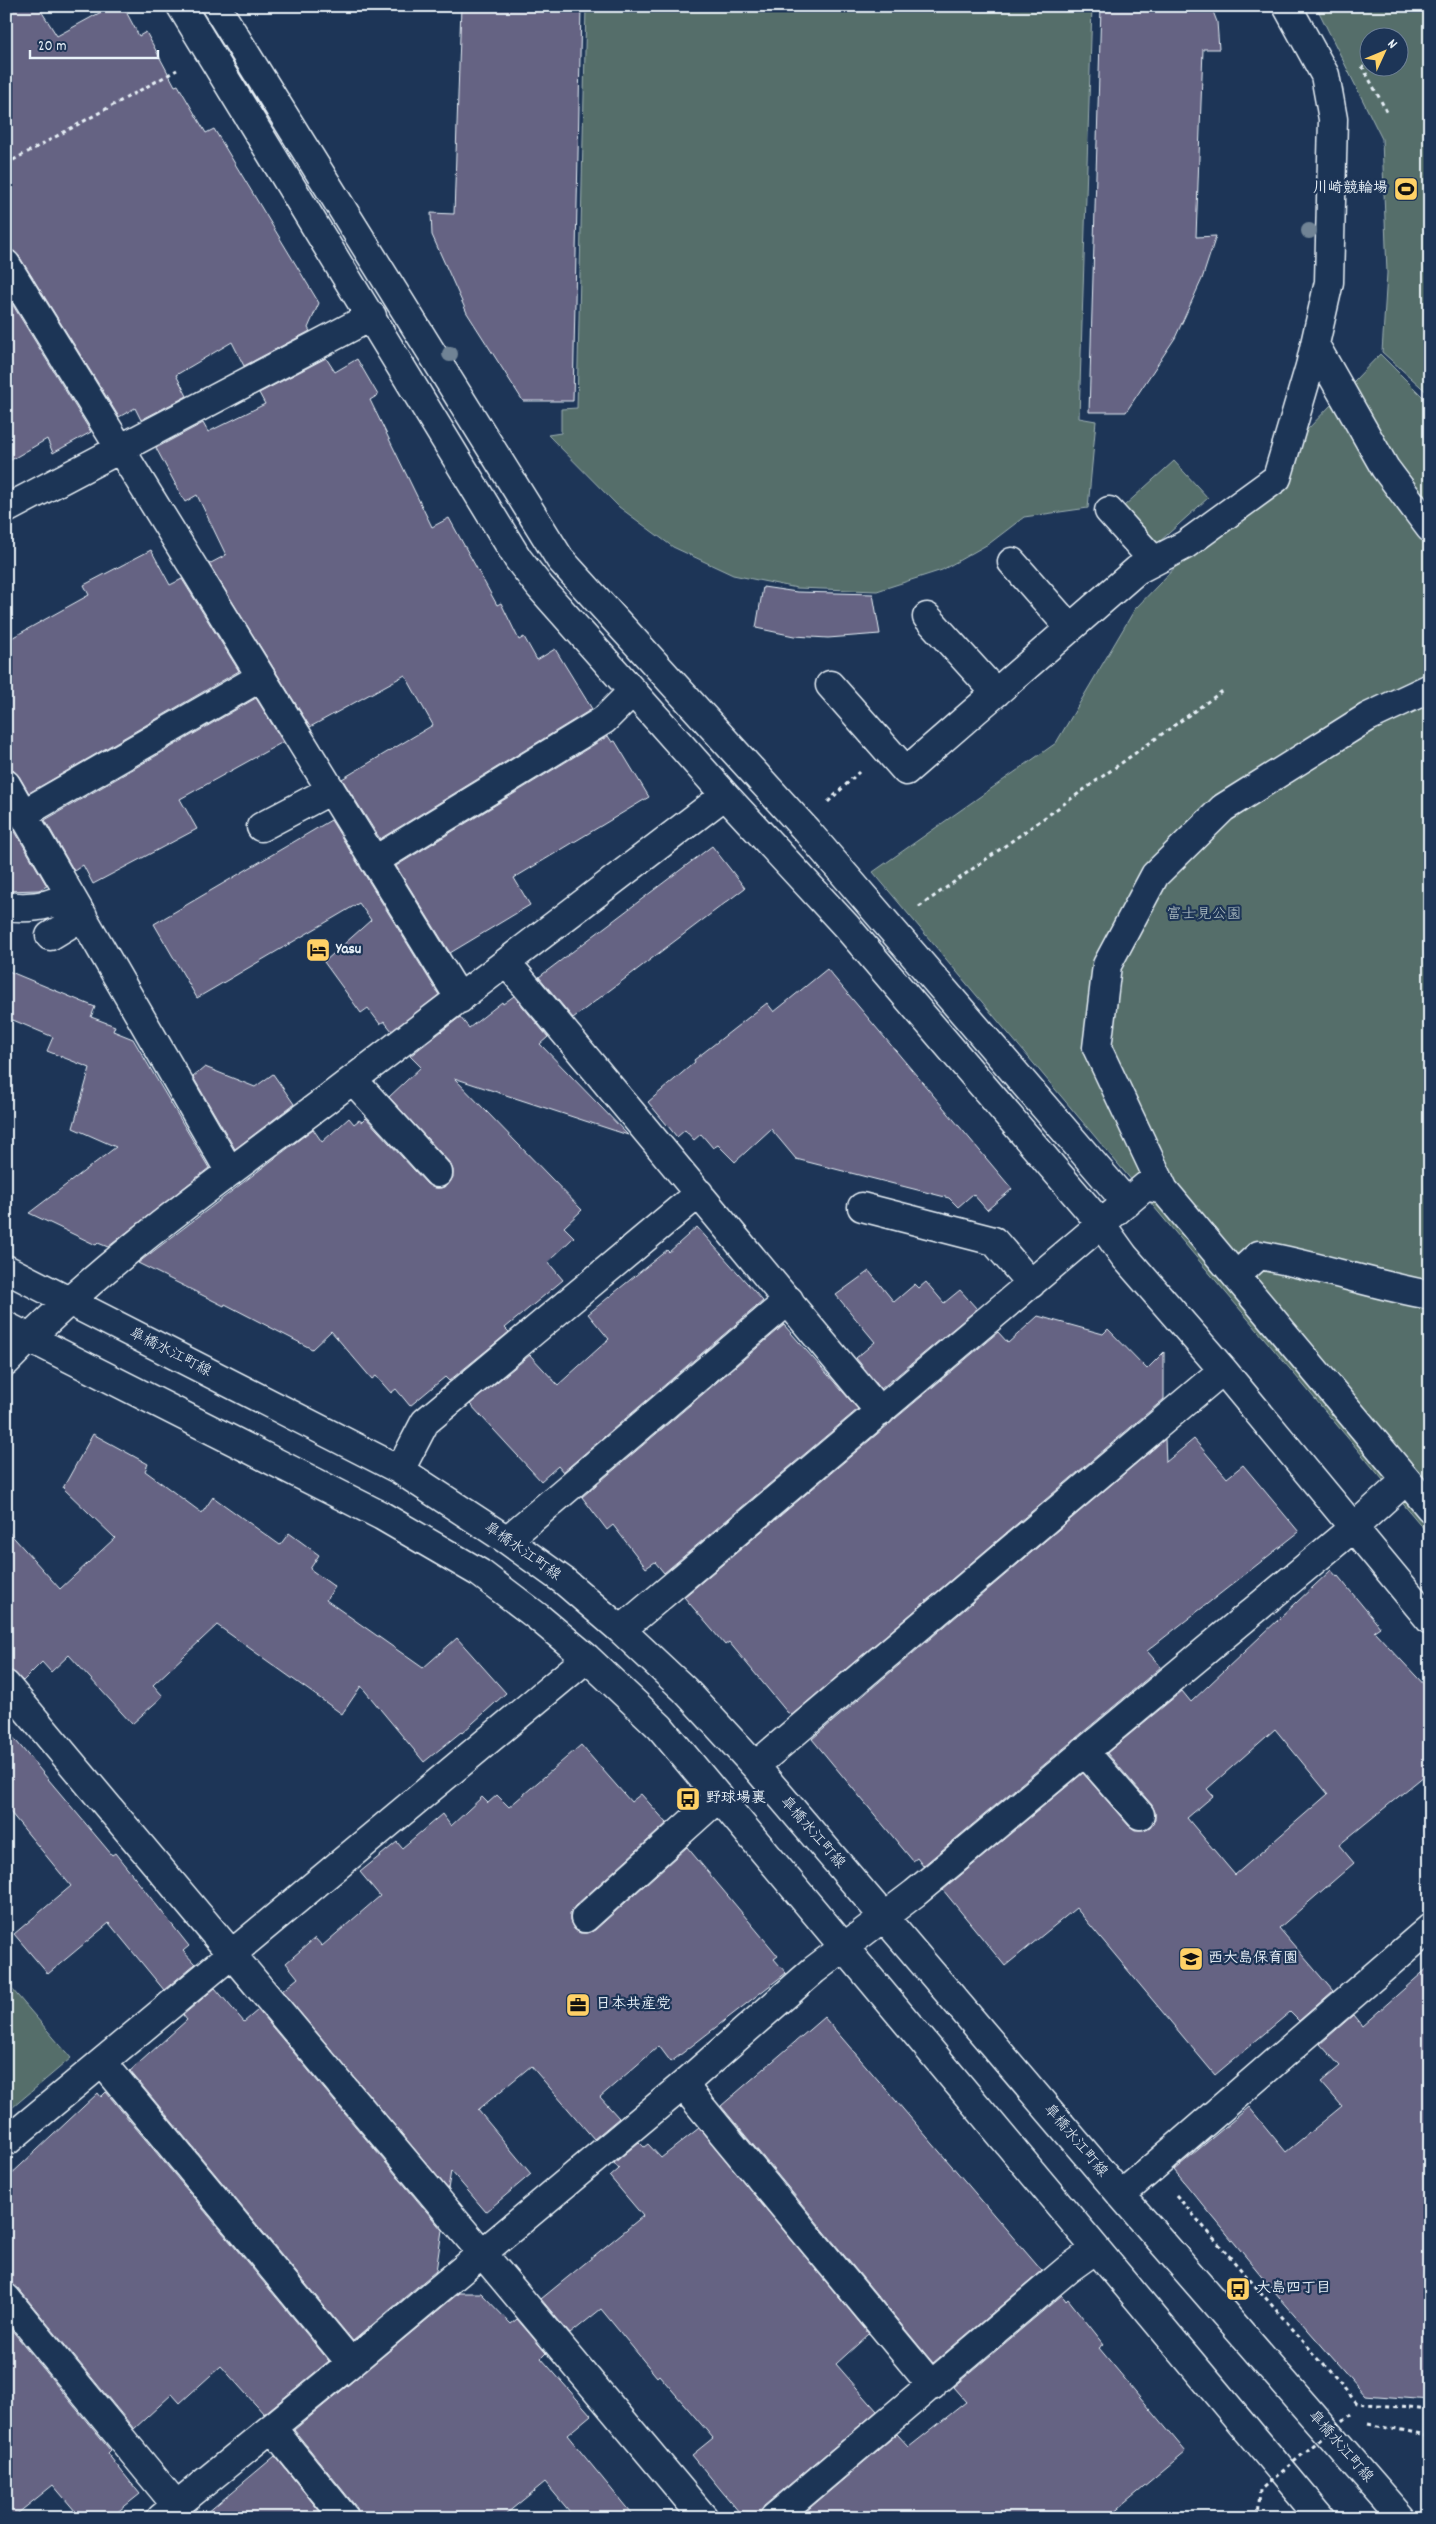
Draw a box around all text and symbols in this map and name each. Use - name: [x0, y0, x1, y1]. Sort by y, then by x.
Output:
- scale bar: [30, 28, 158, 60]
- north arrow: [1358, 28, 1408, 78]
- text: N: [1382, 35, 1402, 54]
- text: 20 m: [38, 36, 66, 58]
- sports icon: 川崎競輪場: [1393, 176, 1419, 202]
- place label: 川崎競輪場: [1313, 178, 1388, 200]
- park label: 富士見公園: [1166, 904, 1242, 926]
- hotel icon: Yasu: [305, 937, 331, 963]
- place label: Yasu: [335, 939, 362, 961]
- street label: 皐橋水江町線: [125, 1323, 215, 1383]
- street label: 皐橋水江町線: [479, 1517, 565, 1587]
- bus stop icon: 野球場裏: [675, 1786, 701, 1812]
- place label: 野球場裏: [706, 1788, 766, 1810]
- street label: 皐橋水江町線: [774, 1792, 850, 1874]
- school or university icon: 西大島保育園: [1178, 1946, 1204, 1972]
- place label: 西大島保育園: [1208, 1948, 1298, 1970]
- office icon: 日本共産党: [565, 1992, 591, 2018]
- place label: 日本共産党: [596, 1994, 671, 2016]
- street label: 皐橋水江町線: [1038, 2099, 1112, 2183]
- bus stop icon: 大島四丁目: [1225, 2276, 1251, 2302]
- place label: 大島四丁目: [1256, 2278, 1331, 2300]
- street label: 皐橋水江町線: [1302, 2406, 1378, 2488]

